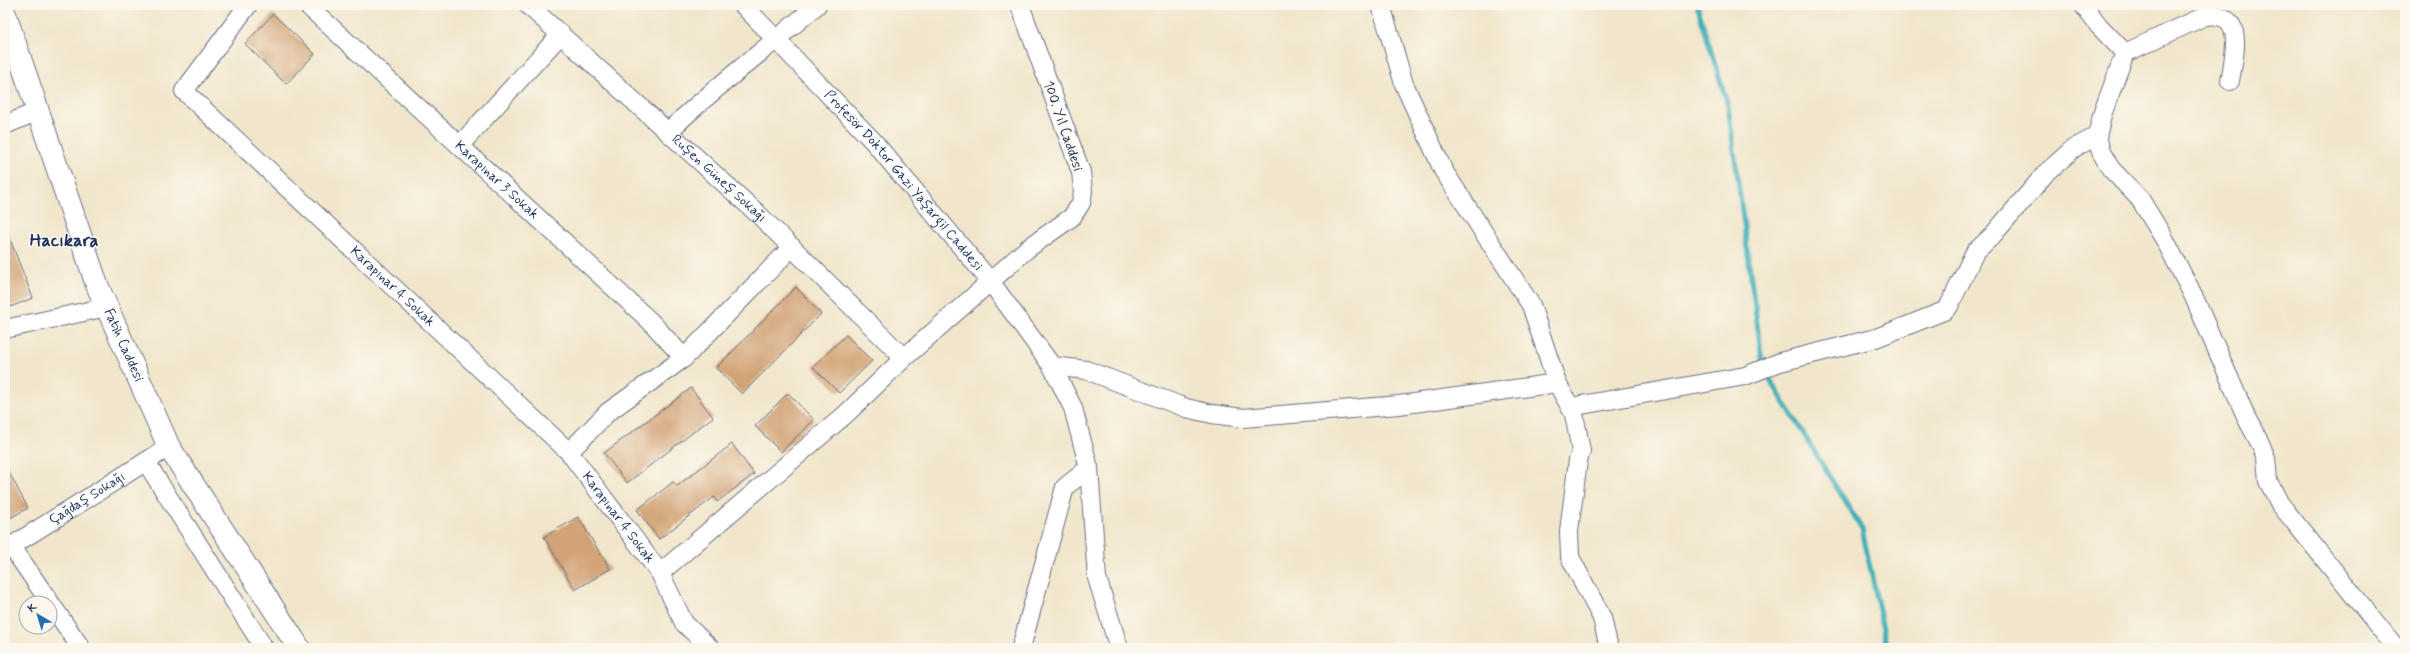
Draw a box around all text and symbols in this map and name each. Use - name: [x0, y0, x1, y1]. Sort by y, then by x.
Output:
- street label: 100. Yıl Caddesi: [1039, 78, 1087, 174]
- street label: Profesör Doktor Gazi Yaşargil Caddesi: [820, 86, 987, 275]
- street label: Ruşen Güneş Sokağı: [668, 131, 770, 226]
- street label: Karapınar 3 Sokak: [451, 137, 543, 223]
- district label: Hacıkara: [30, 229, 98, 253]
- street label: Karapınar 4 Sokak: [346, 242, 439, 331]
- street label: Fatih Caddesi: [100, 306, 148, 385]
- street label: Çağdaş Sokağı: [46, 468, 129, 529]
- street label: Karapınar 4 Sokak: [578, 468, 659, 567]
- north arrow: [18, 595, 58, 635]
- text: K: [25, 600, 40, 616]

